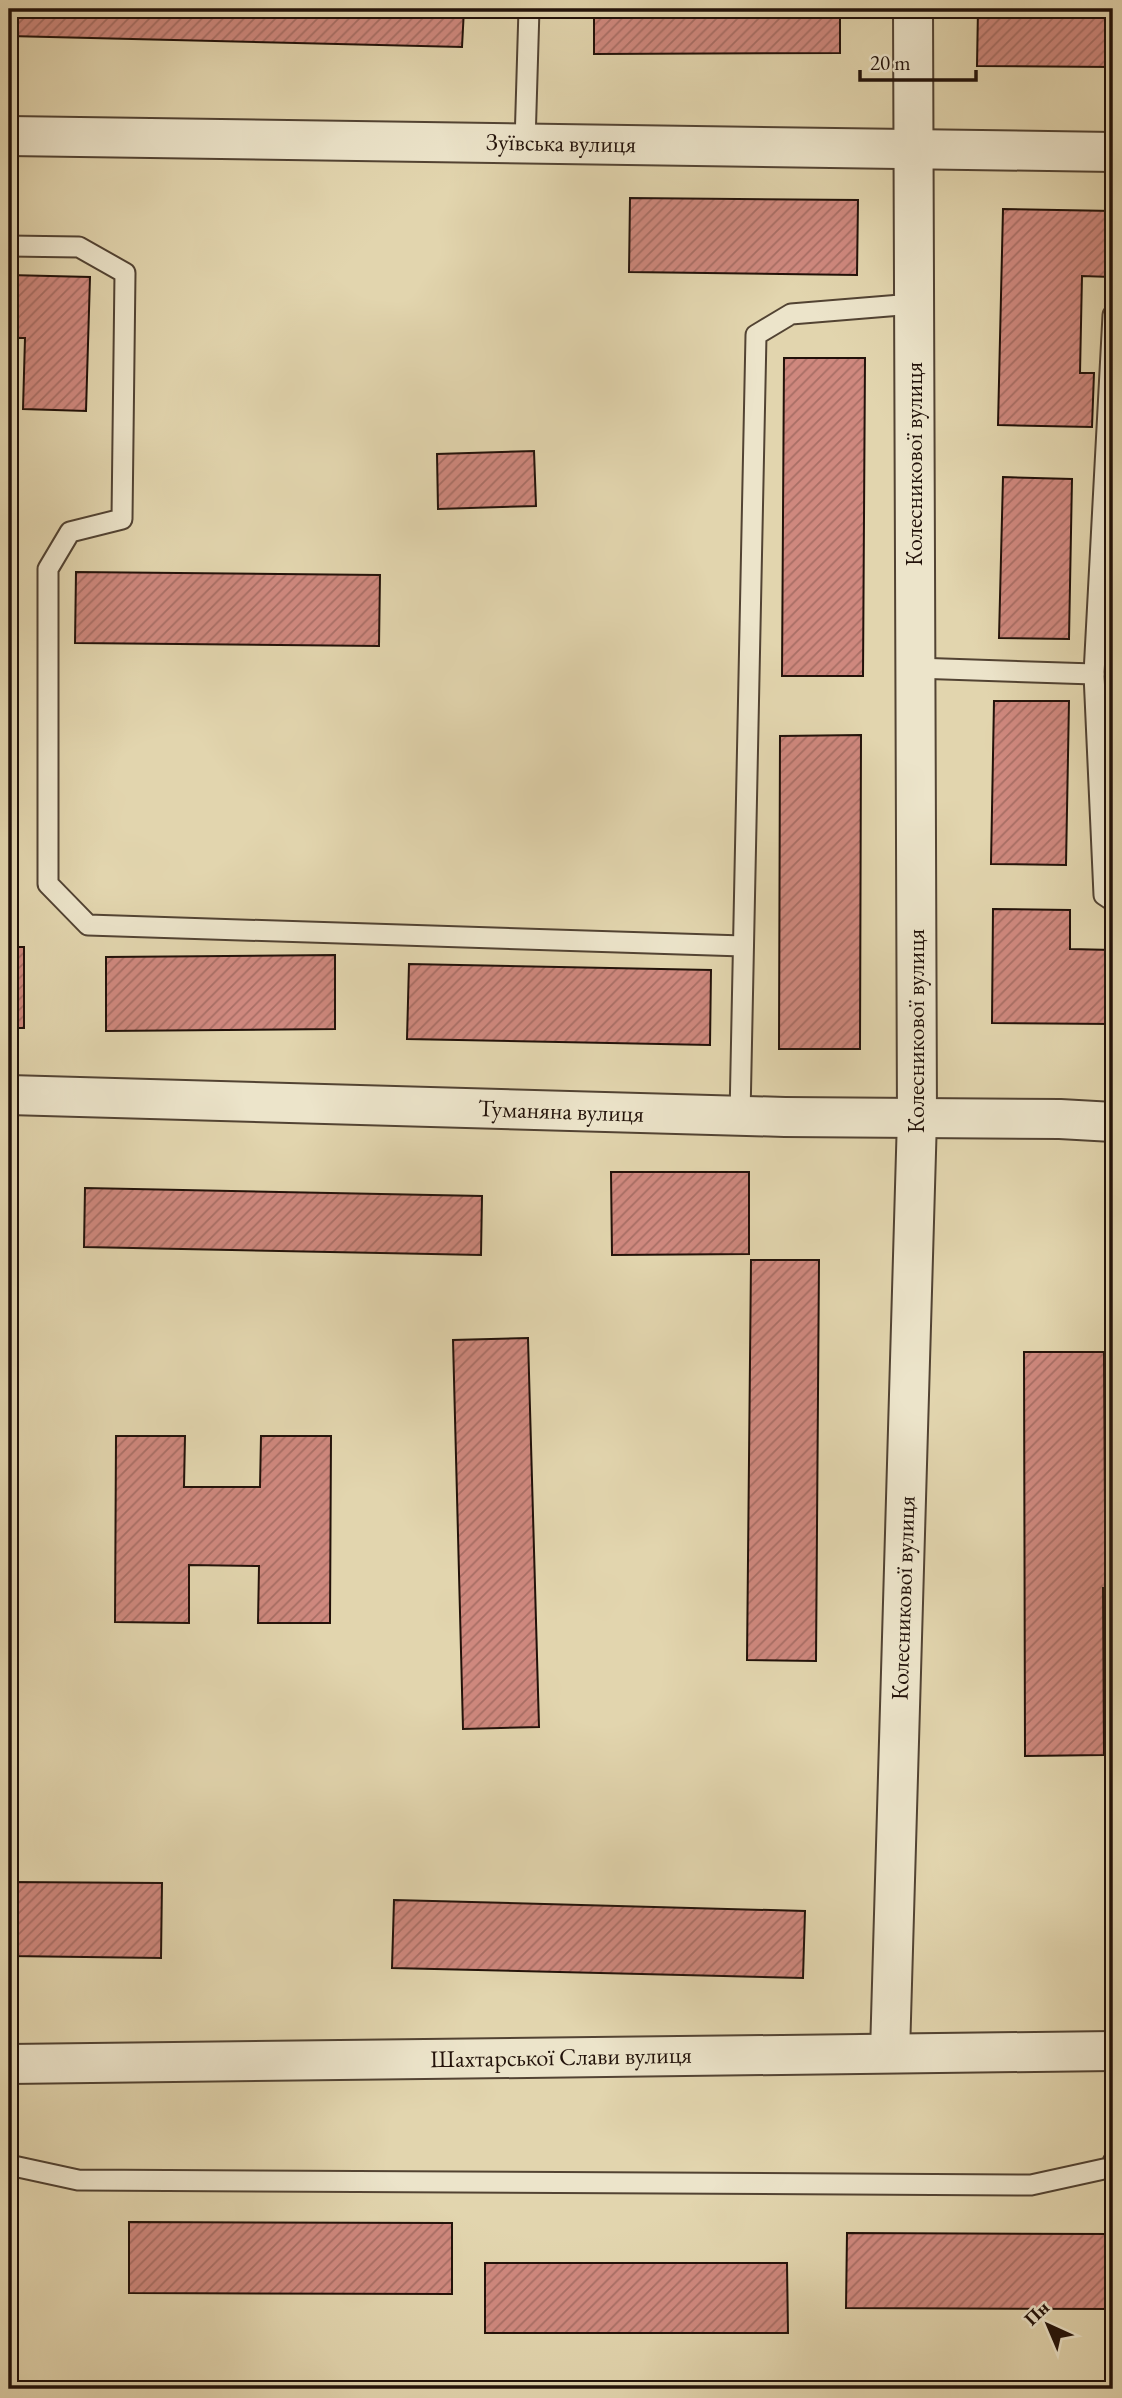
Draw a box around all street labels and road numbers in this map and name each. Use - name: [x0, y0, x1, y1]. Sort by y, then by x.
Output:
- street label: Зуївська вулиця: [486, 126, 637, 159]
- street label: Колесникової вулиця: [898, 361, 929, 566]
- street label: Колесникової вулиця: [900, 928, 931, 1133]
- street label: Туманяна вулиця: [478, 1092, 645, 1129]
- street label: Колесникової вулиця: [883, 1495, 922, 1701]
- street label: Шахтарської Слави вулиця: [430, 2039, 692, 2074]

